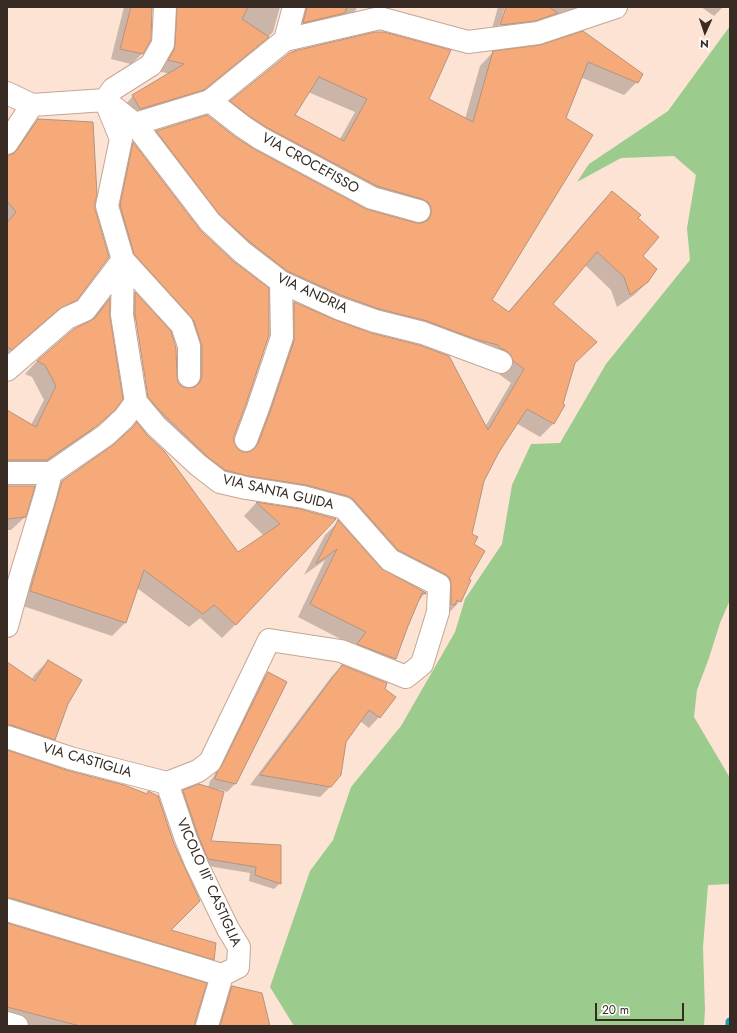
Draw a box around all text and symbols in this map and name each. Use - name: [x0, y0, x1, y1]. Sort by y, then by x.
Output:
- north arrow: [685, 12, 725, 52]
- text: N: [700, 36, 709, 52]
- street label: VIA CROCEFISSO: [258, 130, 362, 198]
- street label: VIA ANDRIA: [274, 270, 350, 318]
- street label: VIA SANTA GUIDA: [221, 472, 335, 514]
- street label: VIA CASTIGLIA: [40, 740, 134, 782]
- street label: VICOLO III° CASTIGLIA: [172, 816, 244, 950]
- scale bar: [597, 995, 686, 1021]
- text: 20 m: [602, 1001, 629, 1019]

